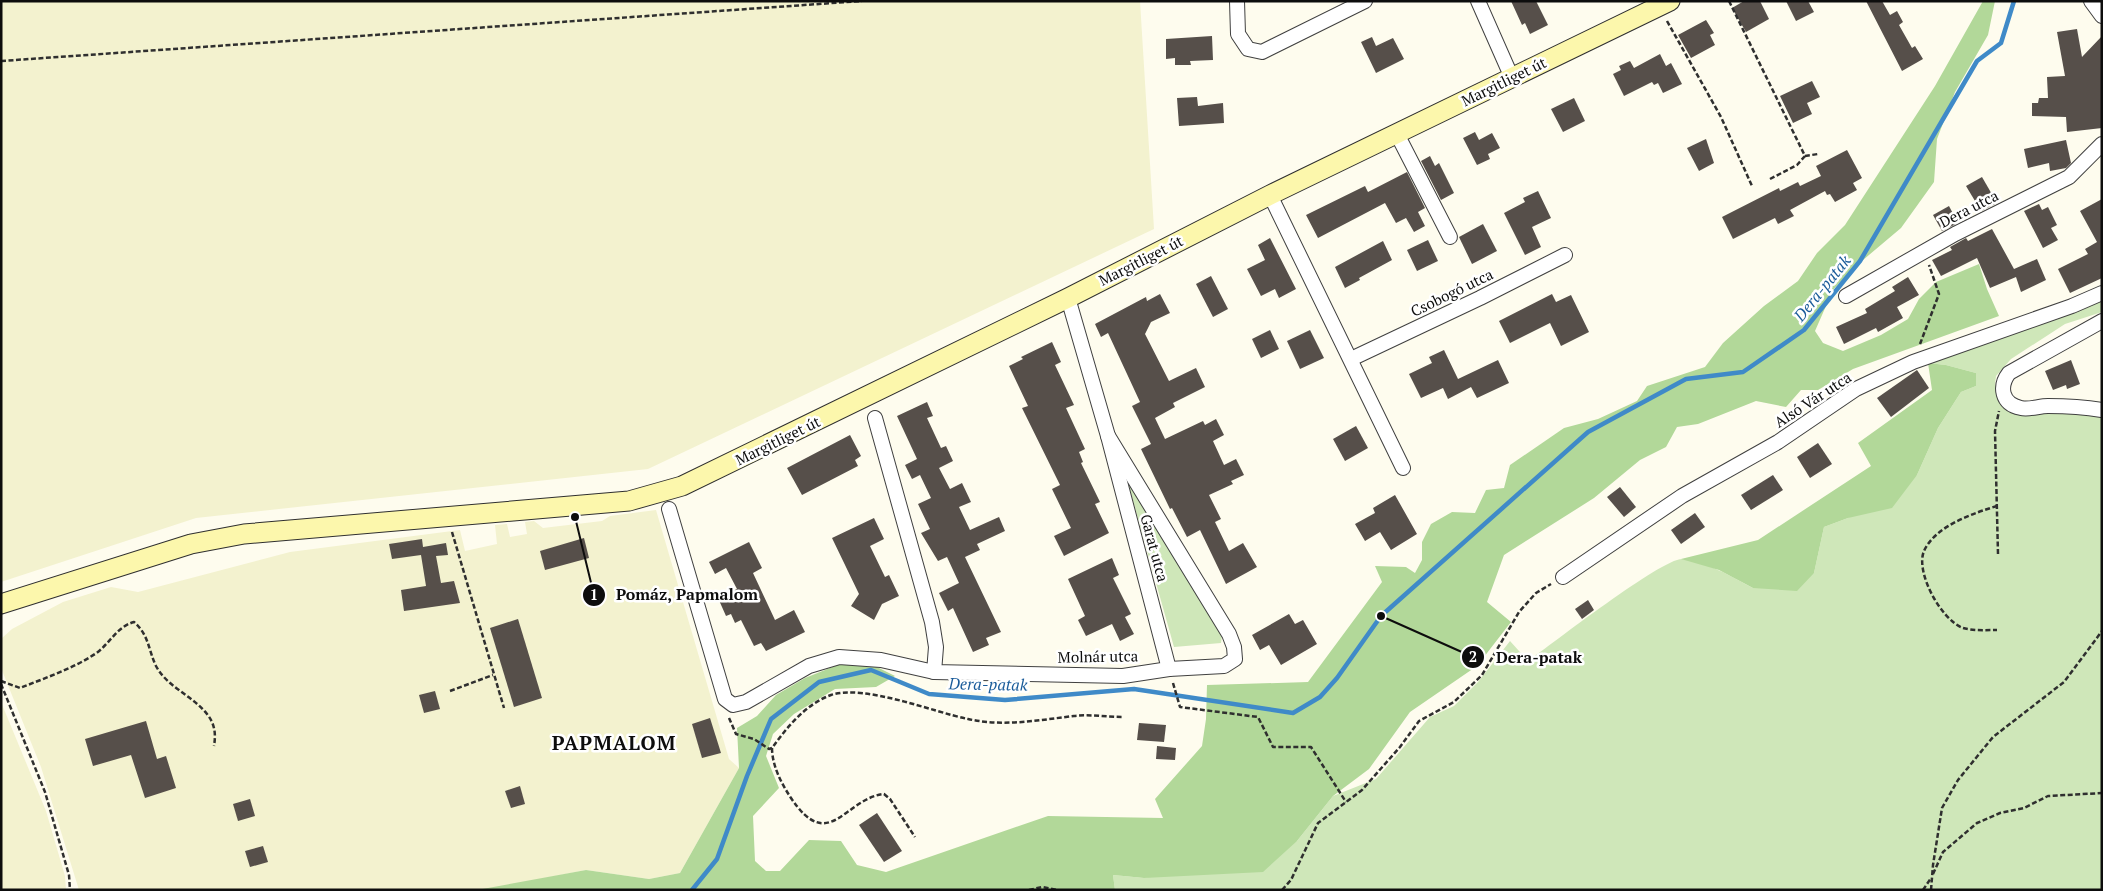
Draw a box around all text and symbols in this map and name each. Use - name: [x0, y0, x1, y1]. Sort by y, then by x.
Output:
- street label: Margitliget út: [1458, 52, 1550, 110]
- street label: Dera utca: [1936, 185, 2002, 232]
- street label: Margitliget út: [1095, 230, 1187, 290]
- water label: Dera-patak: [1788, 250, 1856, 326]
- street label: Csobogó utca: [1407, 263, 1497, 321]
- street label: Alsó Vár utca: [1770, 367, 1855, 432]
- street label: Margitliget út: [732, 411, 824, 469]
- street label: Garat utca: [1136, 512, 1174, 584]
- callout: Pomáz, Papmalom: [581, 579, 769, 610]
- text: Pomáz, Papmalom: [616, 583, 758, 605]
- text: 1: [590, 584, 598, 604]
- callout: Dera-patak: [1461, 642, 1592, 673]
- street label: Molnár utca: [1058, 645, 1139, 667]
- text: 2: [1469, 646, 1477, 666]
- text: Dera-patak: [1496, 646, 1583, 668]
- water label: Dera-patak: [947, 672, 1028, 696]
- district label: PAPMALOM: [552, 729, 676, 756]

